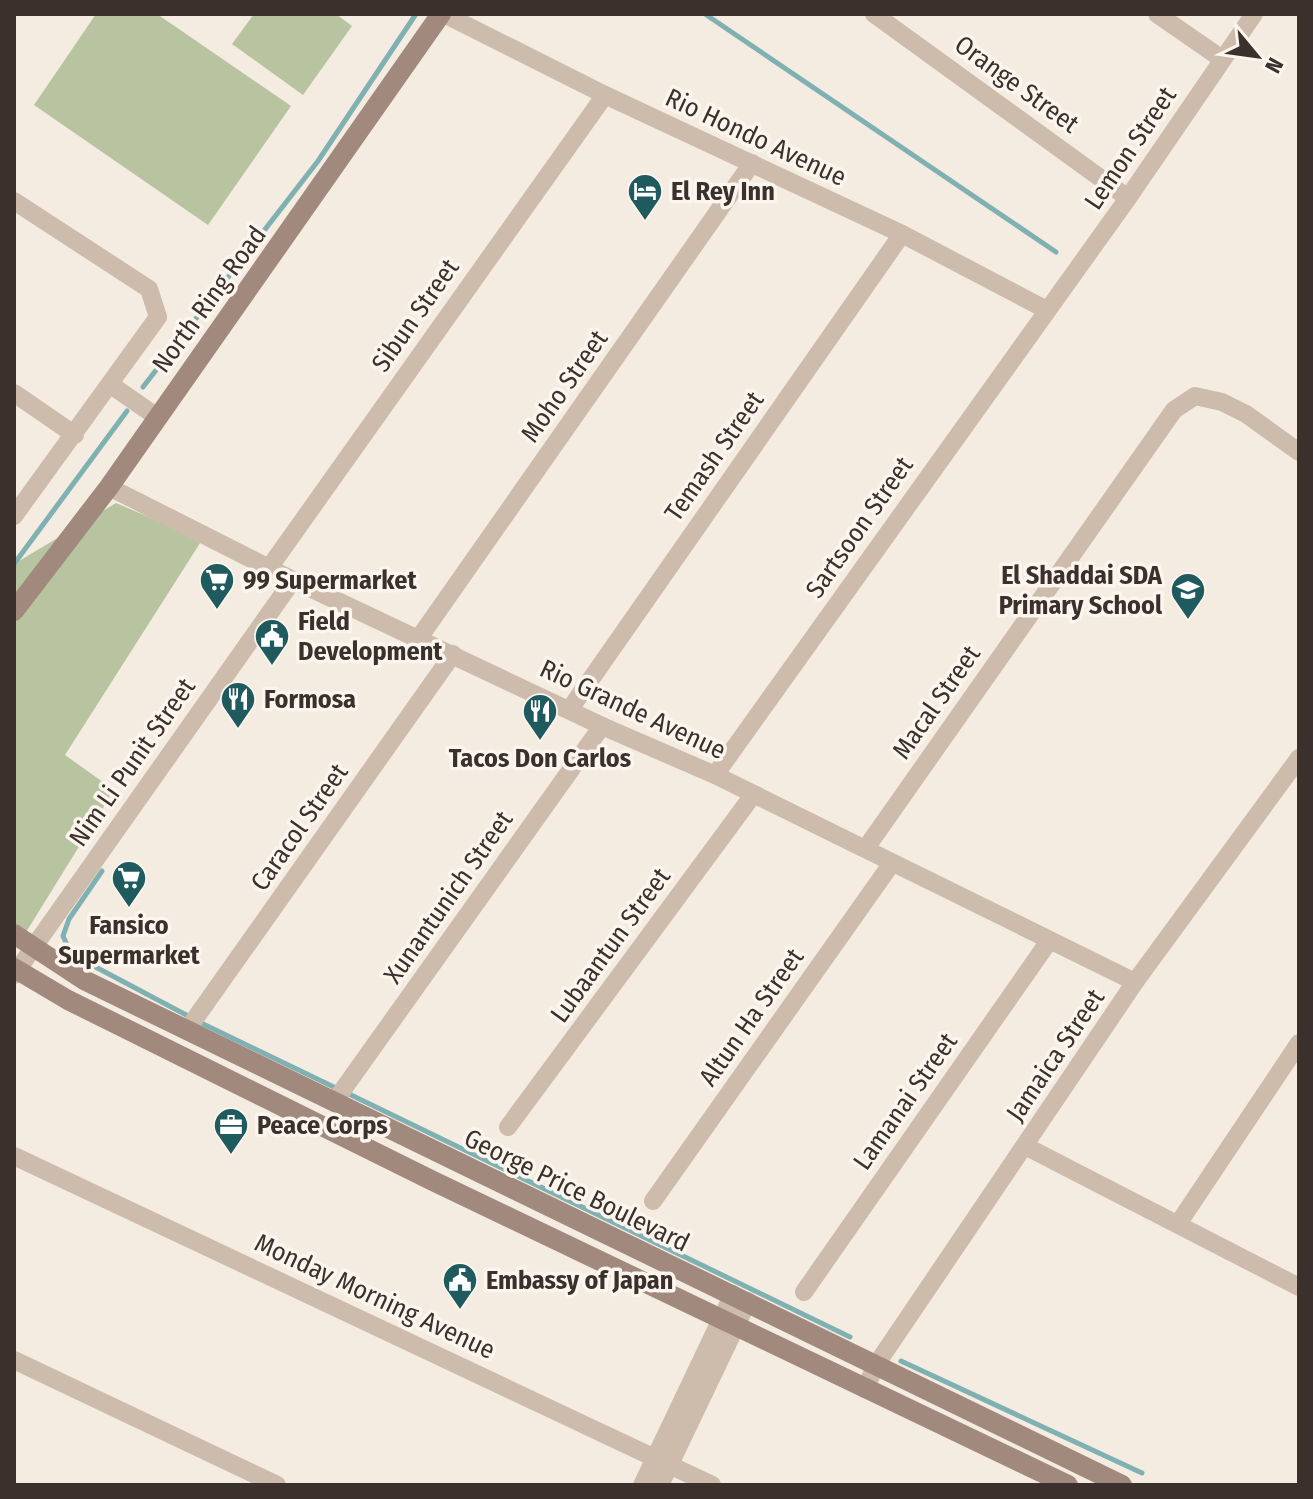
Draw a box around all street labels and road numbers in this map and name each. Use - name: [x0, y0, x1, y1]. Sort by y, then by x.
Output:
- street label: Orange Street: [949, 29, 1085, 140]
- street label: Lemon Street: [1078, 81, 1183, 215]
- street label: Rio Hondo Avenue: [661, 82, 851, 193]
- street label: North Ring Road: [146, 220, 273, 379]
- street label: Sibun Street: [365, 252, 466, 378]
- street label: Moho Street: [515, 324, 615, 448]
- street label: Temash Street: [658, 385, 771, 527]
- street label: Sartsoon Street: [799, 450, 920, 604]
- street label: Macal Street: [886, 639, 987, 765]
- street label: Rio Grande Avenue: [535, 653, 730, 766]
- street label: Nim Li Punit Street: [63, 672, 202, 852]
- street label: Caracol Street: [244, 757, 355, 897]
- street label: Xunantunich Street: [377, 805, 520, 990]
- street label: Lubaantun Street: [544, 862, 677, 1029]
- street label: Altun Ha Street: [693, 942, 811, 1092]
- street label: Jamaica Street: [1000, 983, 1111, 1127]
- street label: Lamanai Street: [847, 1027, 964, 1176]
- street label: George Price Boulevard: [459, 1123, 694, 1258]
- street label: Monday Morning Avenue: [250, 1227, 500, 1366]

